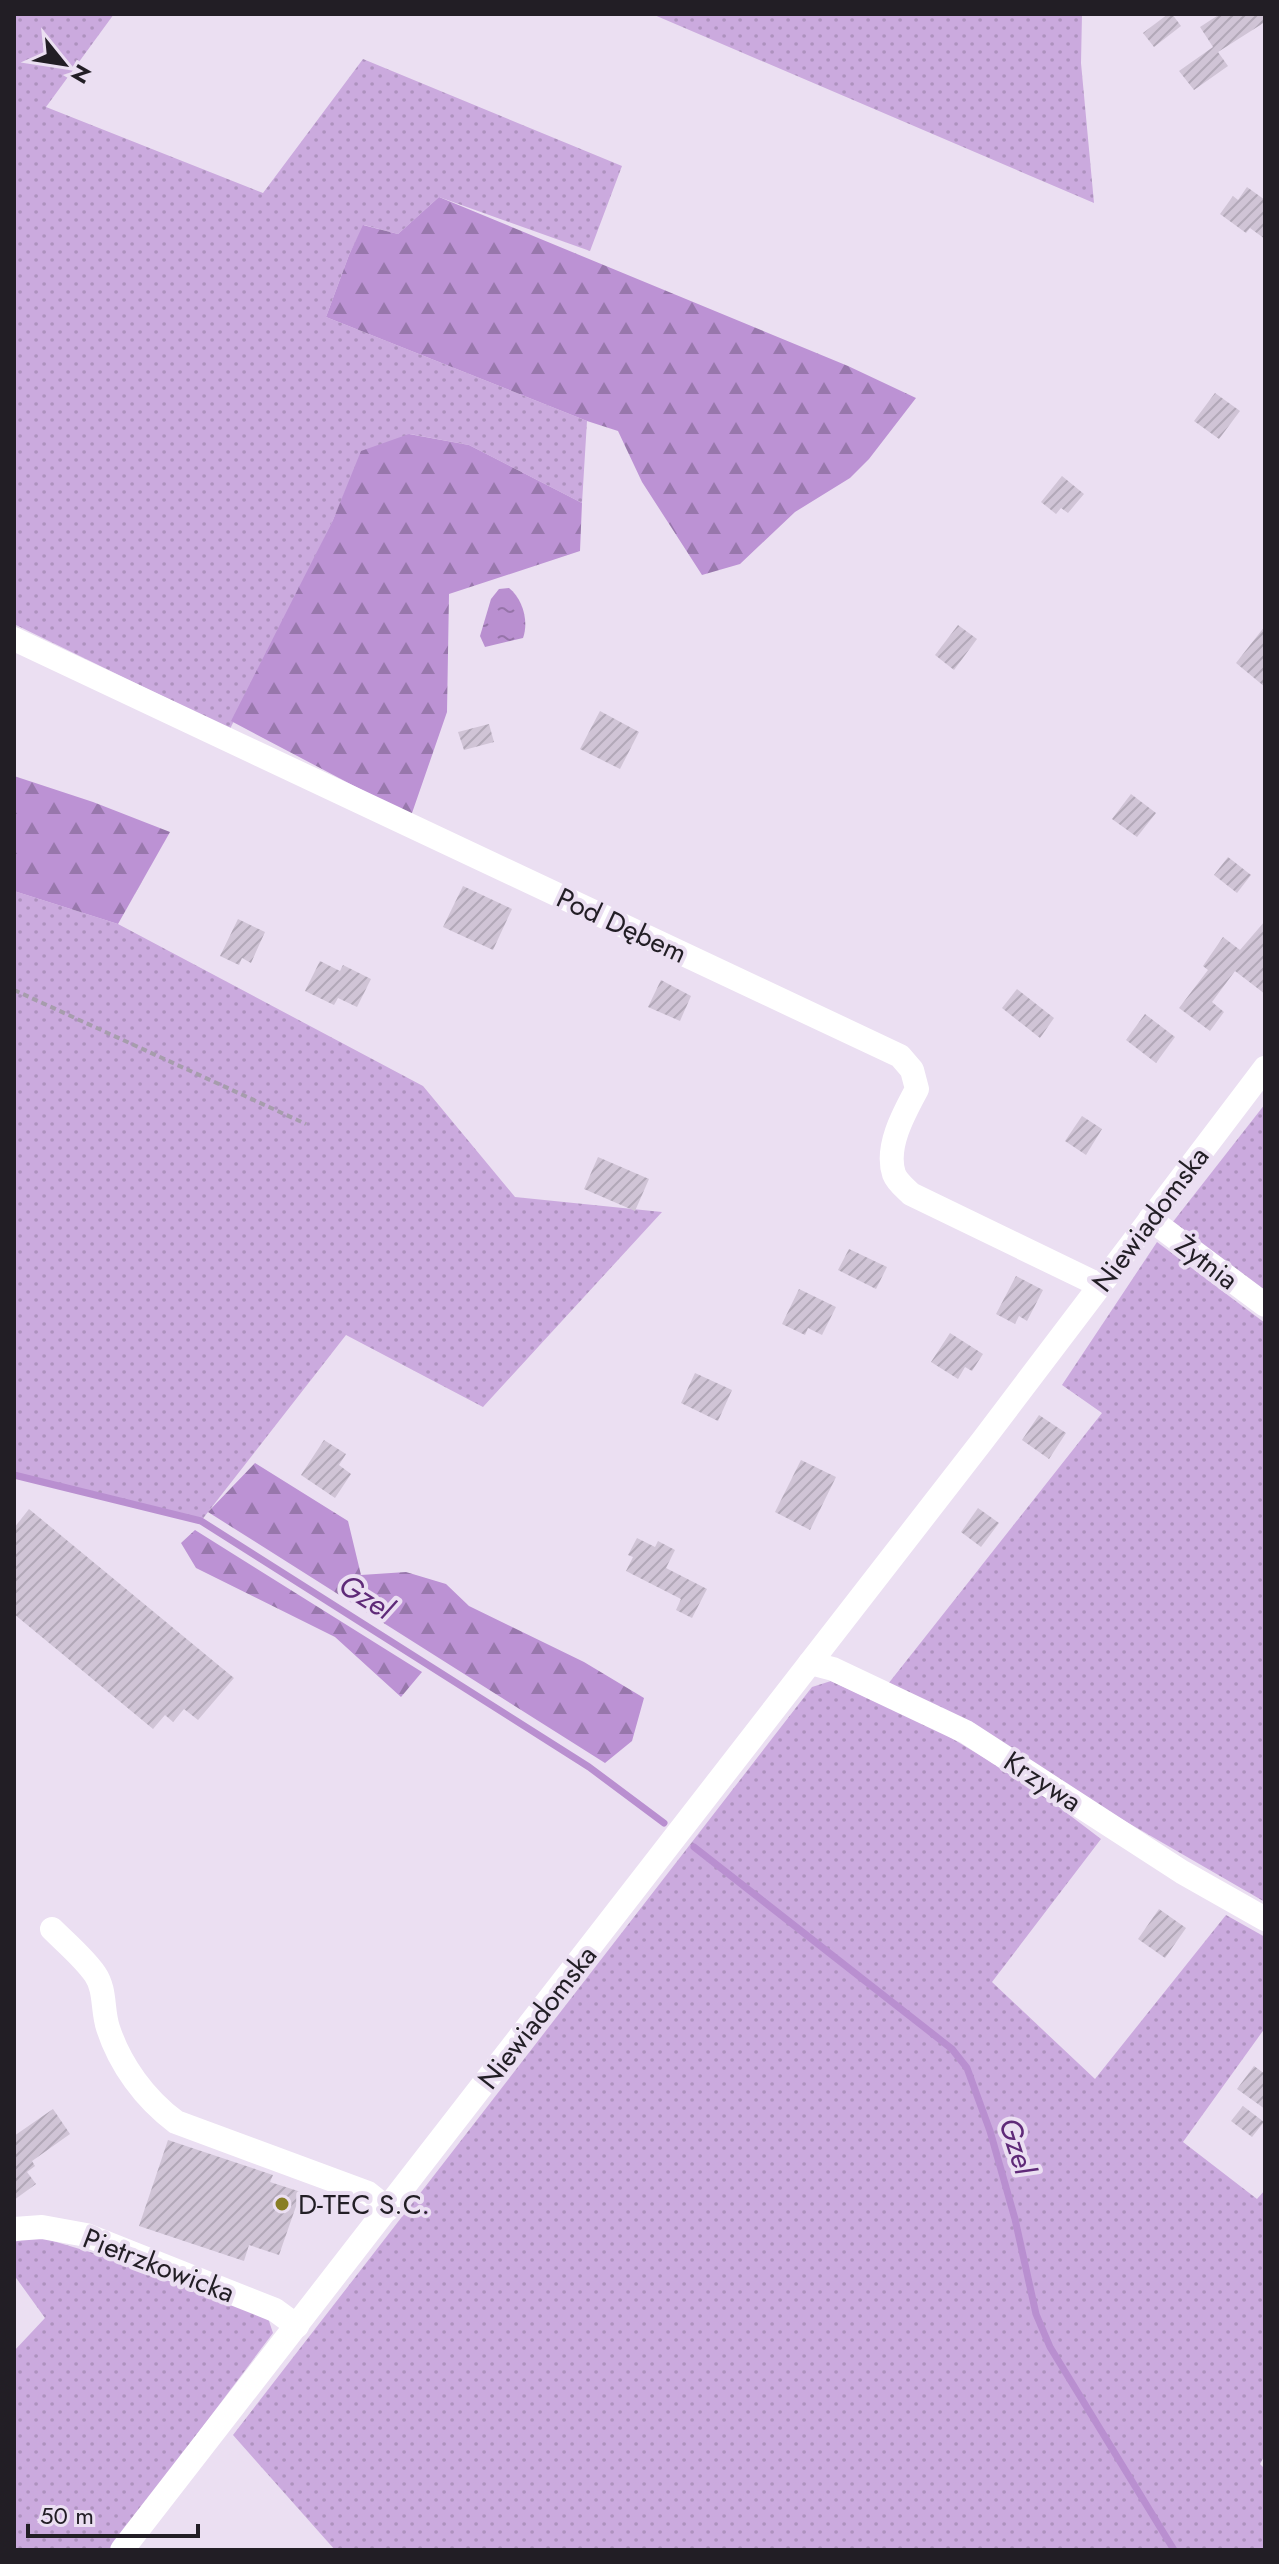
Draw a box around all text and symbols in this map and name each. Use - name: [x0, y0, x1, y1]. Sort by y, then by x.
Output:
- north arrow: [24, 24, 104, 104]
- text: N: [63, 58, 100, 90]
- street label: Pod Dębem: [550, 877, 694, 974]
- street label: Niewiadomska: [1082, 1138, 1219, 1301]
- street label: Żytnia: [1167, 1225, 1247, 1300]
- water label: Gzel: [331, 1563, 403, 1631]
- street label: Krzywa: [996, 1741, 1090, 1822]
- street label: Niewiadomska: [468, 1937, 607, 2098]
- water label: Gzel: [988, 2112, 1047, 2181]
- place label: D-TEC S.C.: [298, 2184, 430, 2225]
- marker: D-TEC S.C.: [273, 2195, 291, 2213]
- street label: Pietrzkowicka: [77, 2218, 241, 2313]
- scale bar: [28, 2488, 198, 2538]
- text: 50 m: [40, 2498, 94, 2533]

